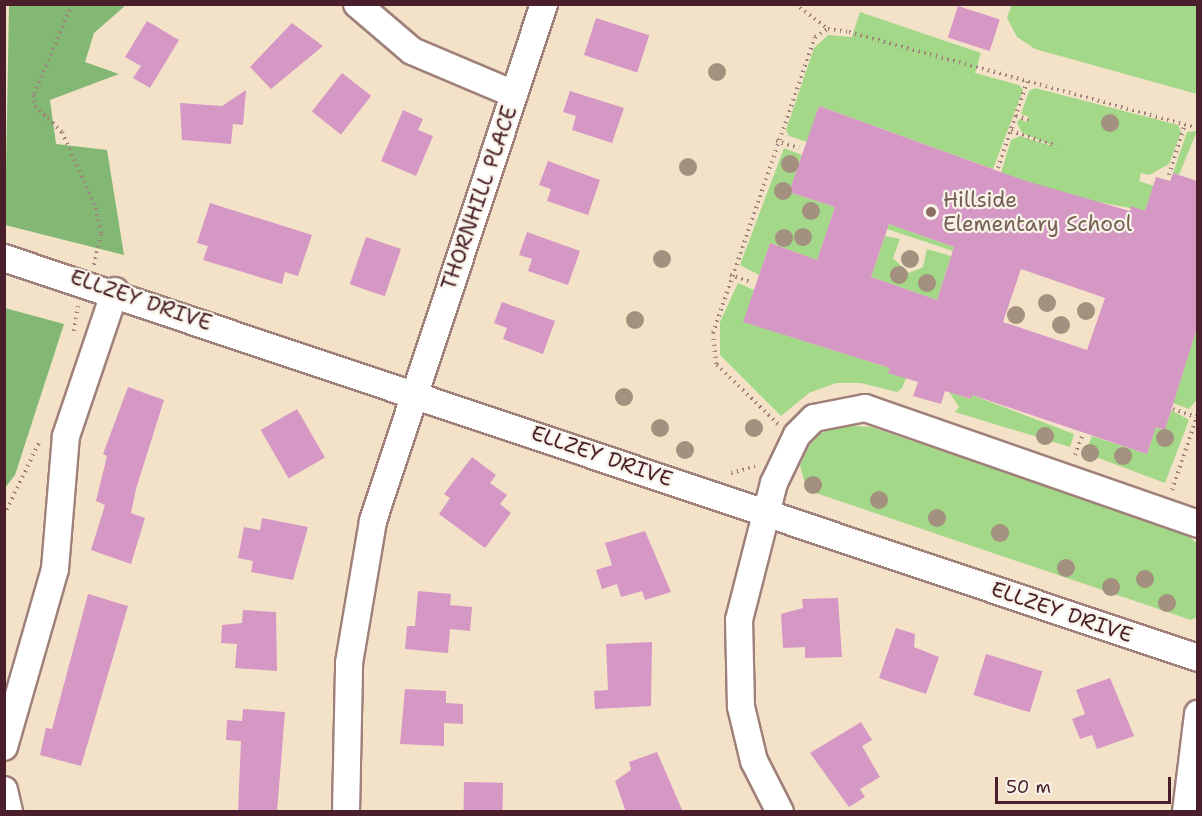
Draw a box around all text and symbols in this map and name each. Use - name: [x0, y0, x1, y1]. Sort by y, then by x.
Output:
- street label: THORNHILL PLACE: [436, 103, 522, 293]
- place label: Hillside Elementary School: [943, 187, 1132, 237]
- marker: Hillside Elementary School: [924, 205, 938, 219]
- street label: ELLZEY DRIVE: [67, 264, 215, 336]
- street label: ELLZEY DRIVE: [528, 420, 676, 492]
- street label: ELLZEY DRIVE: [988, 576, 1136, 648]
- scale bar: [998, 765, 1174, 803]
- text: 50 m: [1006, 775, 1051, 799]

